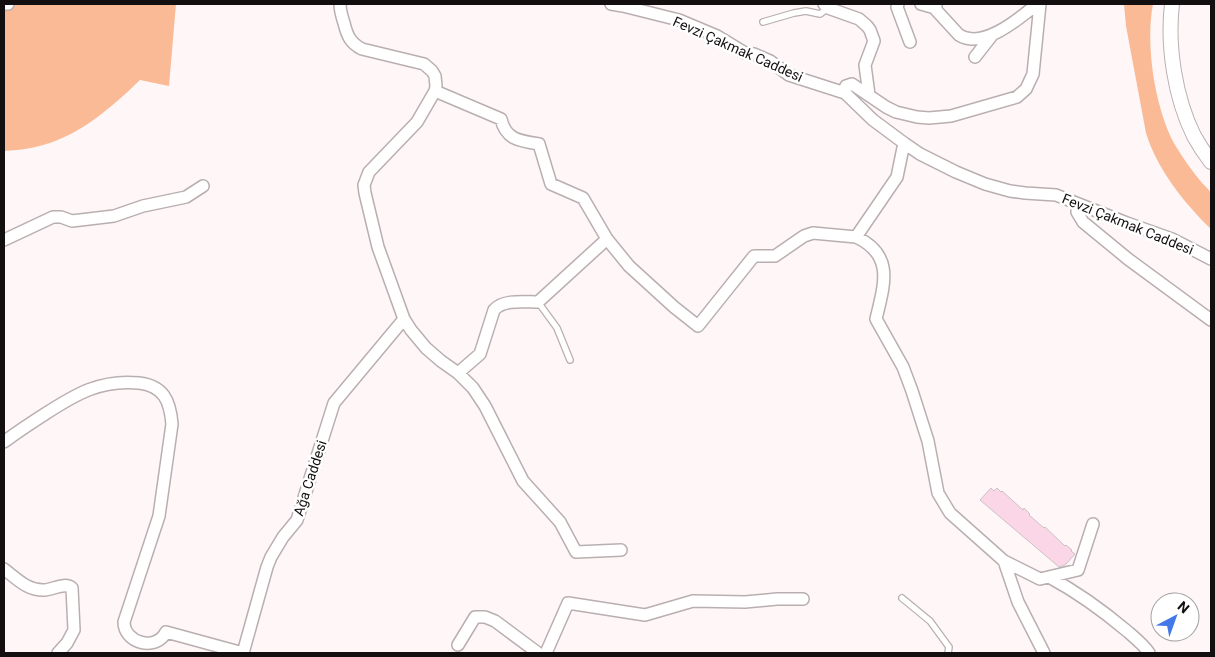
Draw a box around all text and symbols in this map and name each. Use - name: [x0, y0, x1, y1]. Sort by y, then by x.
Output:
- street label: Fevzi Çakmak Caddesi: [671, 13, 805, 85]
- street label: Fevzi Çakmak Caddesi: [1060, 190, 1196, 258]
- street label: Ağa Caddesi: [290, 438, 330, 518]
- north arrow: [1150, 592, 1200, 642]
- text: N: [1175, 598, 1193, 616]

